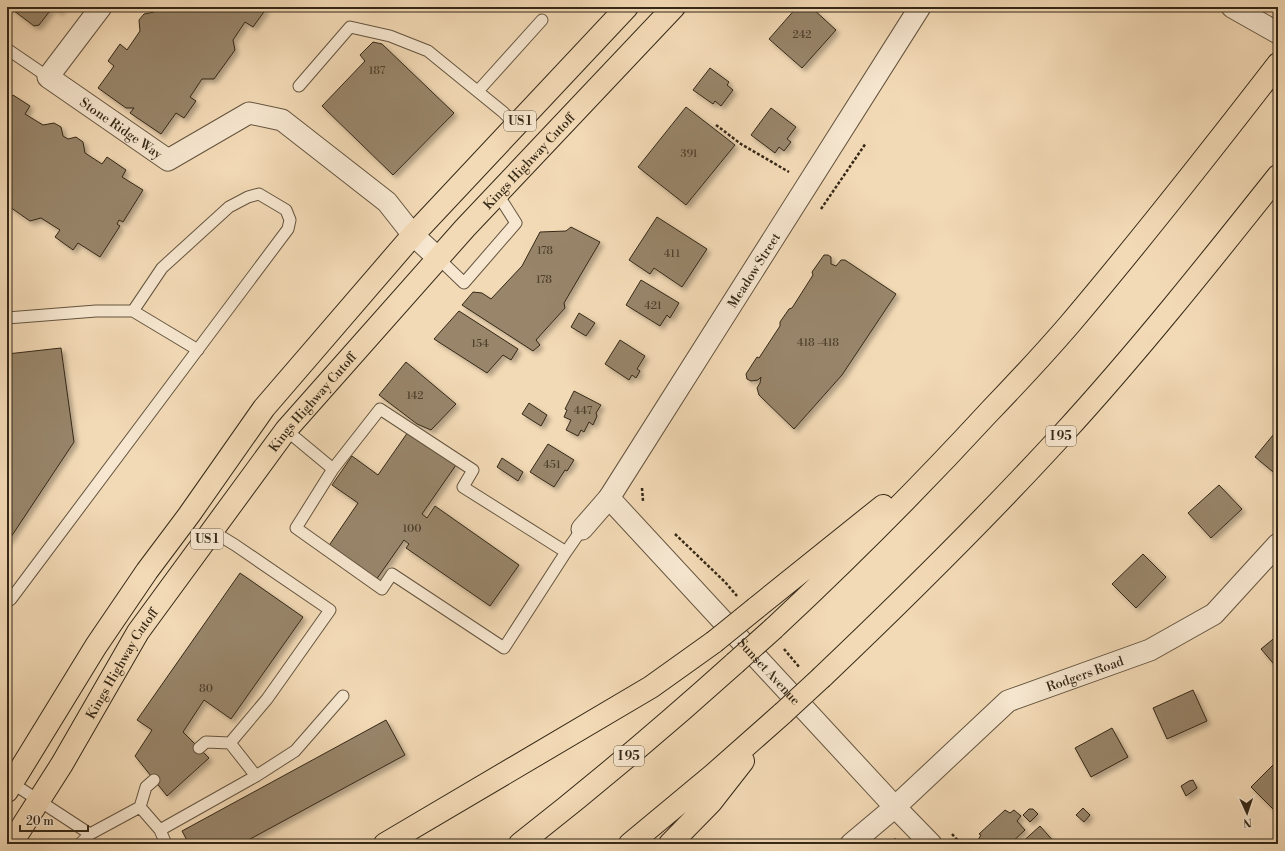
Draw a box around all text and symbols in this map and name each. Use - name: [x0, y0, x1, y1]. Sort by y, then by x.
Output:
- house number: 242: [792, 28, 812, 42]
- house number: 187: [369, 64, 386, 78]
- street label: Stone Ridge Way: [77, 95, 166, 163]
- street label: Kings Highway Cutoff: [480, 110, 579, 213]
- road number: US 1: [504, 111, 536, 131]
- house number: 391: [680, 147, 698, 161]
- street label: Meadow Street: [724, 230, 784, 311]
- house number: 178: [537, 244, 553, 258]
- house number: 411: [664, 247, 680, 261]
- house number: 178: [536, 273, 552, 287]
- house number: 421: [644, 299, 662, 313]
- house number: 418 -418: [797, 336, 839, 350]
- house number: 154: [471, 337, 489, 351]
- street label: Kings Highway Cutoff: [266, 349, 361, 455]
- house number: 142: [406, 389, 424, 403]
- house number: 447: [574, 404, 593, 418]
- road number: I 95: [1046, 426, 1076, 446]
- house number: 451: [543, 458, 561, 472]
- house number: 100: [403, 522, 421, 536]
- road number: US 1: [191, 529, 223, 549]
- street label: Kings Highway Cutoff: [83, 605, 162, 722]
- street label: Sunset Avenue: [734, 635, 804, 709]
- street label: Rodgers Road: [1044, 653, 1126, 696]
- house number: 80: [199, 682, 213, 696]
- road number: I 95: [614, 746, 644, 766]
- north arrow: [1227, 793, 1267, 833]
- scale bar: [20, 807, 88, 833]
- text: 20 m: [26, 814, 54, 829]
- text: N: [1242, 815, 1252, 829]

